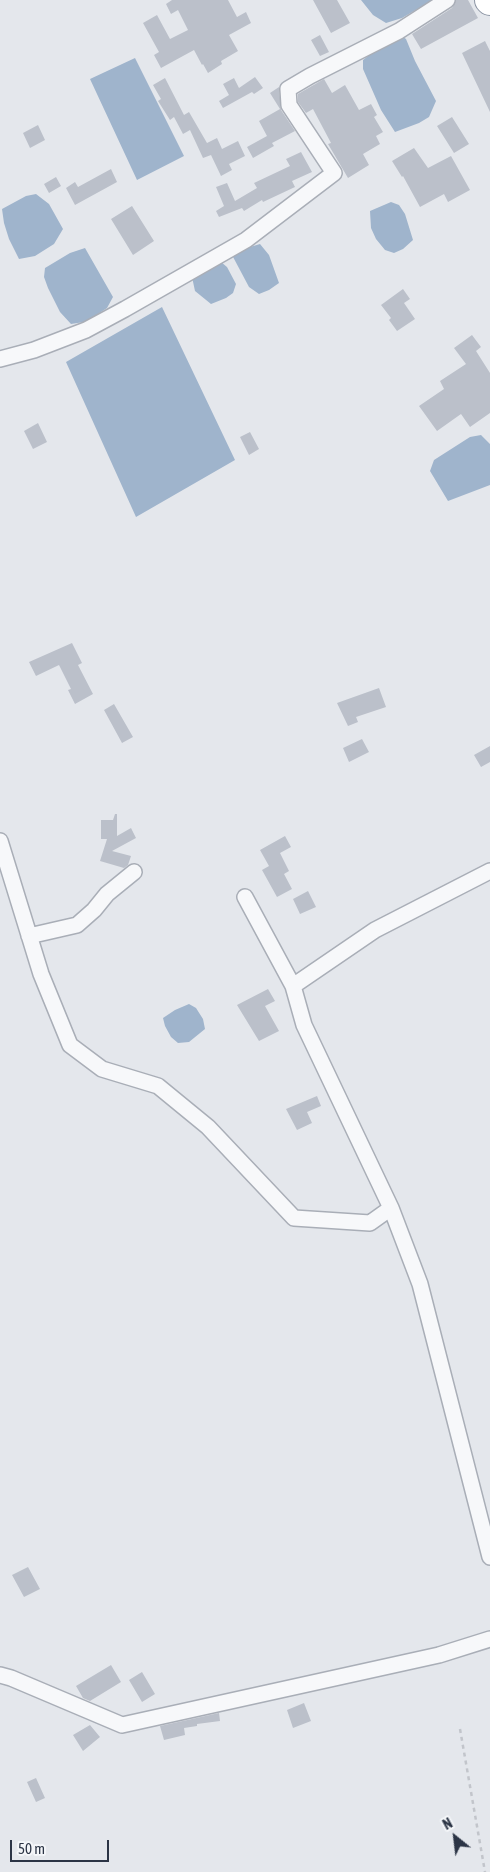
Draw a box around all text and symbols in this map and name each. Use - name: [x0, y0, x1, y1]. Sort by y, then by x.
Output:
- north arrow: [430, 1812, 480, 1862]
- text: N: [440, 1815, 455, 1833]
- scale bar: [12, 1830, 111, 1862]
- text: 50 m: [18, 1840, 45, 1857]

